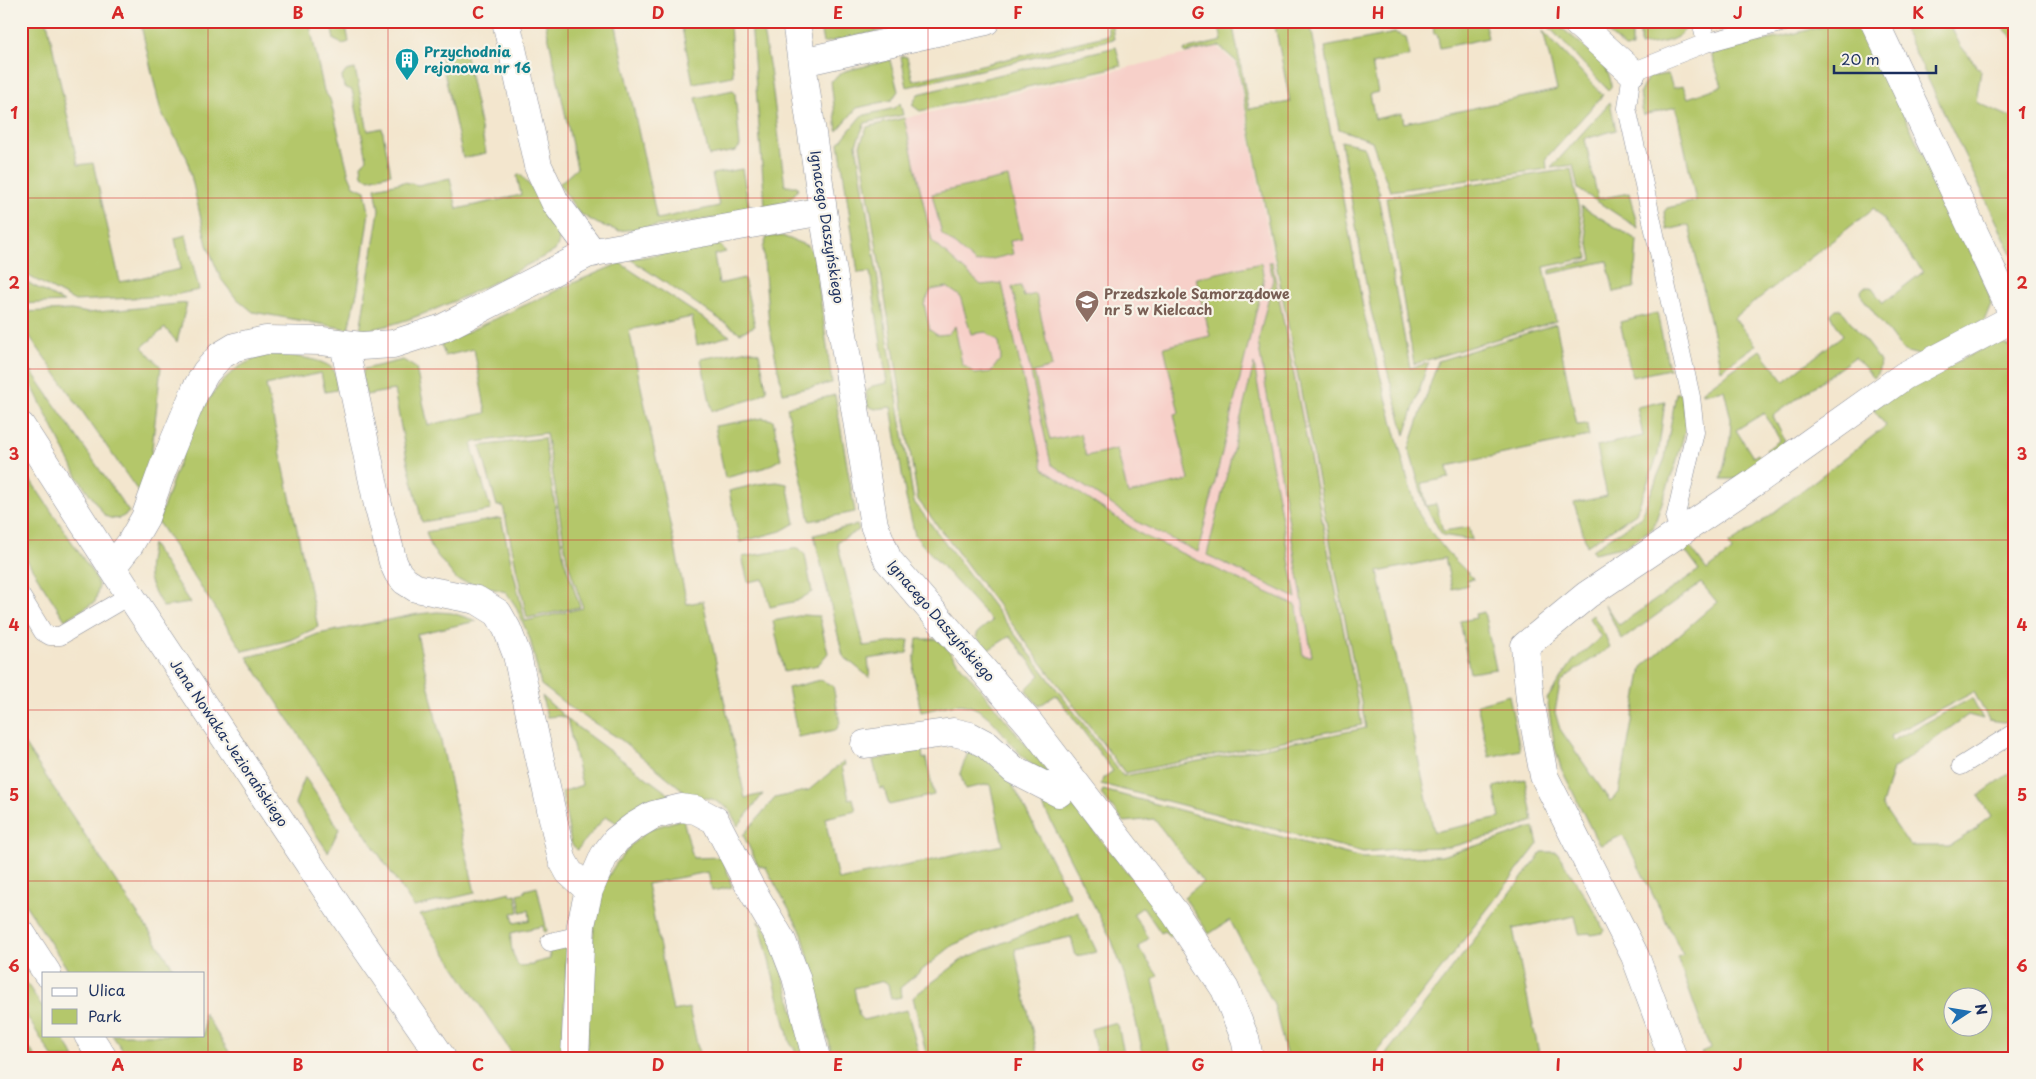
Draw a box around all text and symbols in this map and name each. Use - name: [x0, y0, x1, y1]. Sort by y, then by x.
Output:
- text: A: [112, 0, 125, 24]
- text: B: [293, 0, 304, 24]
- text: C: [472, 0, 484, 24]
- text: D: [652, 0, 664, 24]
- text: E: [833, 0, 843, 24]
- text: F: [1013, 0, 1023, 24]
- text: G: [1191, 0, 1205, 24]
- text: H: [1372, 0, 1384, 24]
- text: I: [1555, 0, 1561, 24]
- text: J: [1733, 0, 1743, 24]
- text: K: [1912, 0, 1924, 24]
- place label: Przychodnia rejonowa nr 16: [424, 41, 531, 78]
- scale bar: [1834, 42, 1936, 74]
- building icon: Przychodnia rejonowa nr 16: [394, 47, 420, 81]
- text: 20 m: [1841, 47, 1880, 70]
- text: 1: [10, 100, 18, 124]
- text: 1: [2018, 100, 2026, 124]
- street label: Ignacego Daszyńskiego: [805, 149, 850, 305]
- text: 2: [8, 270, 20, 294]
- text: 2: [2016, 270, 2028, 294]
- place label: Przedszkole Samorządowe nr 5 w Kielcach: [1104, 283, 1290, 320]
- school or university icon: Przedszkole Samorządowe nr 5 w Kielcach: [1074, 289, 1100, 323]
- text: 3: [9, 441, 19, 465]
- text: 3: [2017, 441, 2027, 465]
- street label: Ignacego Daszyńskiego: [883, 555, 1000, 686]
- text: 4: [9, 612, 20, 636]
- text: 4: [2017, 612, 2028, 636]
- street label: Jana Nowaka-Jeziorańskiego: [165, 655, 294, 831]
- text: 5: [9, 782, 19, 806]
- text: 5: [2017, 782, 2027, 806]
- text: 6: [8, 953, 20, 977]
- text: 6: [2016, 953, 2028, 977]
- legend: [42, 972, 205, 1036]
- text: Ulica: [88, 978, 126, 1001]
- north arrow: [1944, 986, 1994, 1036]
- text: N: [1970, 1002, 1993, 1017]
- text: Park: [88, 1004, 122, 1027]
- text: A: [112, 1052, 125, 1076]
- text: B: [293, 1052, 304, 1076]
- text: C: [472, 1052, 484, 1076]
- text: D: [652, 1052, 664, 1076]
- text: E: [833, 1052, 843, 1076]
- text: F: [1013, 1052, 1023, 1076]
- text: G: [1191, 1052, 1205, 1076]
- text: H: [1372, 1052, 1384, 1076]
- text: I: [1555, 1052, 1561, 1076]
- text: J: [1733, 1052, 1743, 1076]
- text: K: [1912, 1052, 1924, 1076]

